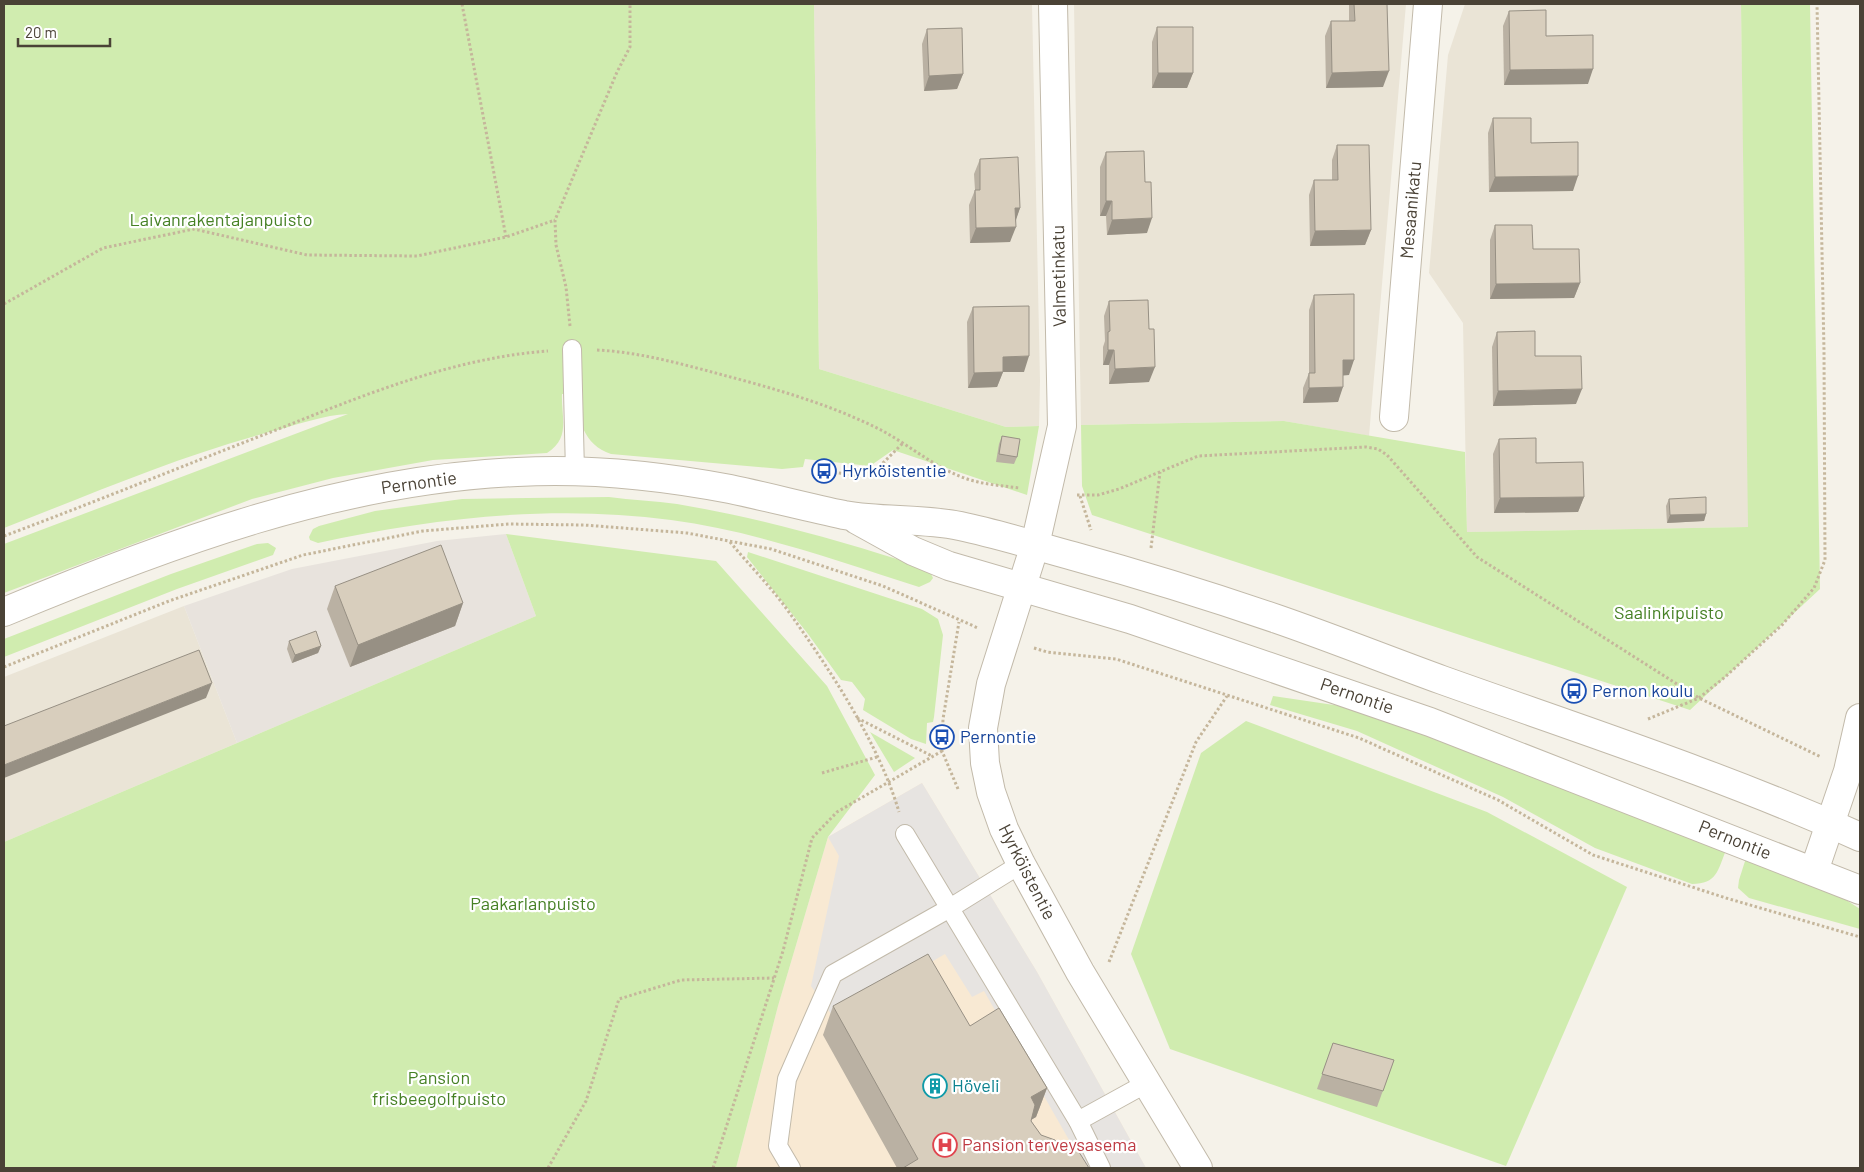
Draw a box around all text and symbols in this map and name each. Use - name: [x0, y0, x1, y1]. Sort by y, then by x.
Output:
- scale bar: [18, 15, 110, 47]
- text: 20 m: [25, 23, 57, 41]
- street label: Mesaanikatu: [1395, 160, 1425, 260]
- park label: Laivanrakentajanpuisto: [130, 208, 312, 230]
- street label: Valmetinkatu: [1046, 225, 1070, 327]
- bus stop icon: Hyrköistentie: [811, 458, 837, 484]
- place label: Hyrköistentie: [842, 459, 947, 481]
- street label: Pernontie: [380, 466, 458, 498]
- park label: Saalinkipuisto: [1614, 601, 1724, 623]
- street label: Pernontie: [1318, 672, 1397, 718]
- bus stop icon: Pernon koulu: [1561, 678, 1587, 704]
- place label: Pernon koulu: [1592, 679, 1693, 701]
- bus stop icon: Pernontie: [929, 724, 955, 750]
- place label: Pernontie: [960, 725, 1036, 747]
- street label: Pernontie: [1696, 815, 1775, 864]
- street label: Hyrköistentie: [994, 820, 1061, 923]
- park label: Paakarlanpuisto: [470, 892, 596, 914]
- park label: Pansion frisbeegolfpuisto: [372, 1066, 506, 1109]
- building icon: Höveli: [922, 1073, 948, 1099]
- place label: Höveli: [952, 1074, 1000, 1096]
- hospital icon: Pansion terveysasema: [932, 1132, 958, 1158]
- place label: Pansion terveysasema: [962, 1133, 1136, 1155]

